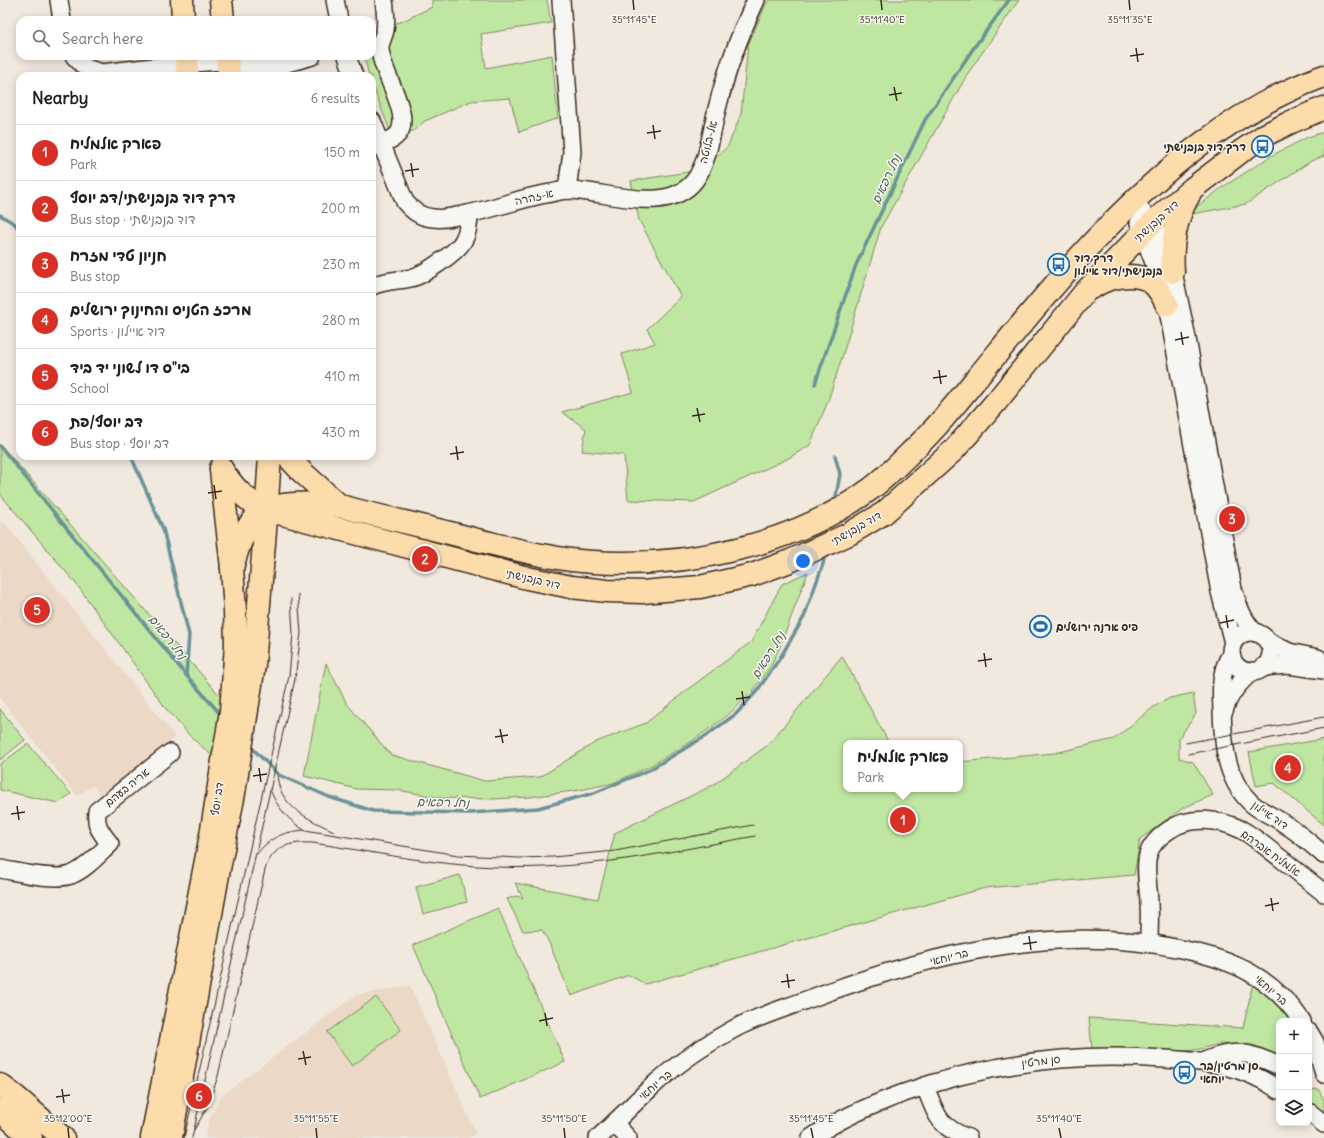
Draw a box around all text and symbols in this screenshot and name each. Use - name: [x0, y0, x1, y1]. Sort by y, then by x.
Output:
- text: 35°11'45"E: [611, 13, 657, 26]
- text: 35°11'40"E: [859, 13, 905, 26]
- text: 35°11'35"E: [1107, 13, 1153, 26]
- search box: [16, 16, 376, 60]
- icon: search: [30, 27, 52, 49]
- text: Search here: [62, 29, 143, 48]
- text: Nearby: [32, 87, 88, 109]
- text: 6 results: [311, 90, 360, 107]
- street label: אל-בלוטה: [696, 118, 720, 165]
- text: פארק אלמליח: [70, 134, 161, 153]
- bus stop icon: דרך דוד בנבנישתי: [1249, 134, 1275, 160]
- place label: דרך דוד בנבנישתי: [1164, 140, 1246, 154]
- text: 1: [42, 144, 48, 161]
- text: 150 m: [324, 144, 360, 161]
- water label: נחל רפאים: [868, 151, 905, 206]
- text: Park: [70, 156, 97, 173]
- street label: א-זהרה: [513, 186, 555, 208]
- text: דרך דוד בנבנישתי/דב יוסף: [70, 188, 236, 207]
- street label: דוד בנבנישתי: [1131, 197, 1181, 245]
- text: 2: [41, 200, 49, 217]
- text: 200 m: [321, 200, 360, 217]
- text: Bus stop · דוד בנבנישתי: [70, 211, 195, 228]
- text: חניון טדי מזרח: [70, 246, 167, 265]
- bus stop icon: דרך דוד בנבנישתי/דוד איילון: [1045, 251, 1071, 277]
- place label: דרך דוד בנבנישתי/דוד איילון: [1074, 251, 1163, 278]
- text: 3: [41, 256, 49, 273]
- text: 230 m: [322, 256, 360, 273]
- text: Bus stop: [70, 268, 120, 285]
- text: מרכז הטניס והחינוך ירושלים: [70, 300, 252, 319]
- text: 4: [41, 312, 49, 329]
- text: 280 m: [322, 312, 360, 329]
- text: Sports · דוד איילון: [70, 323, 165, 340]
- text: בי"ס דו לשוני יד ביד: [70, 358, 190, 377]
- text: 5: [41, 368, 49, 385]
- text: 410 m: [324, 368, 360, 385]
- text: School: [70, 380, 109, 397]
- text: דב יוסף/פת: [70, 412, 143, 431]
- text: 6: [41, 424, 49, 441]
- text: 430 m: [322, 424, 360, 441]
- text: Bus stop · דב יוסף: [70, 435, 169, 452]
- pin: 3: [1219, 504, 1245, 534]
- street label: דוד בנבנישתי: [828, 508, 884, 548]
- pin: 2: [412, 544, 438, 574]
- your location: [793, 551, 813, 571]
- street label: דוד בנבנישתי: [504, 566, 562, 592]
- pin: 5: [24, 595, 50, 625]
- water label: נחל רפאים: [146, 612, 191, 663]
- sports icon: פיס ארנה ירושלים: [1028, 614, 1054, 640]
- place label: פיס ארנה ירושלים: [1056, 620, 1138, 634]
- water label: נחל רפאים: [748, 628, 789, 681]
- popup: [843, 740, 963, 792]
- text: פארק אלמליח: [857, 747, 949, 766]
- pin: 4: [1275, 753, 1301, 783]
- street label: אריה בעהם: [102, 765, 152, 809]
- text: Park: [857, 769, 884, 786]
- street label: דב יוסף: [207, 781, 227, 817]
- water label: נחל רפאים: [417, 794, 471, 810]
- street label: דוד איילון: [1249, 798, 1291, 832]
- pin: 1: [890, 805, 916, 835]
- street label: אלמליח אברהם: [1239, 827, 1304, 879]
- street label: בר יוחאי: [928, 946, 970, 968]
- street label: בר יוחאי: [1252, 972, 1290, 1008]
- map controls: [1276, 1018, 1312, 1126]
- button: +: [1276, 1018, 1312, 1054]
- street label: סן מרטין: [1021, 1052, 1061, 1070]
- button: −: [1276, 1054, 1312, 1090]
- bus stop icon: סן מרטין/בר יוחאי: [1172, 1059, 1198, 1085]
- place label: סן מרטין/בר יוחאי: [1200, 1059, 1258, 1086]
- street label: בר יוחאי: [636, 1067, 674, 1103]
- pin: 6: [186, 1081, 212, 1111]
- button: layers: [1276, 1090, 1312, 1126]
- text: 35°12'00"E: [44, 1112, 92, 1125]
- text: 35°11'55"E: [293, 1112, 339, 1125]
- text: 35°11'50"E: [541, 1112, 587, 1125]
- text: 35°11'45"E: [788, 1112, 834, 1125]
- text: 35°11'40"E: [1036, 1112, 1082, 1125]

